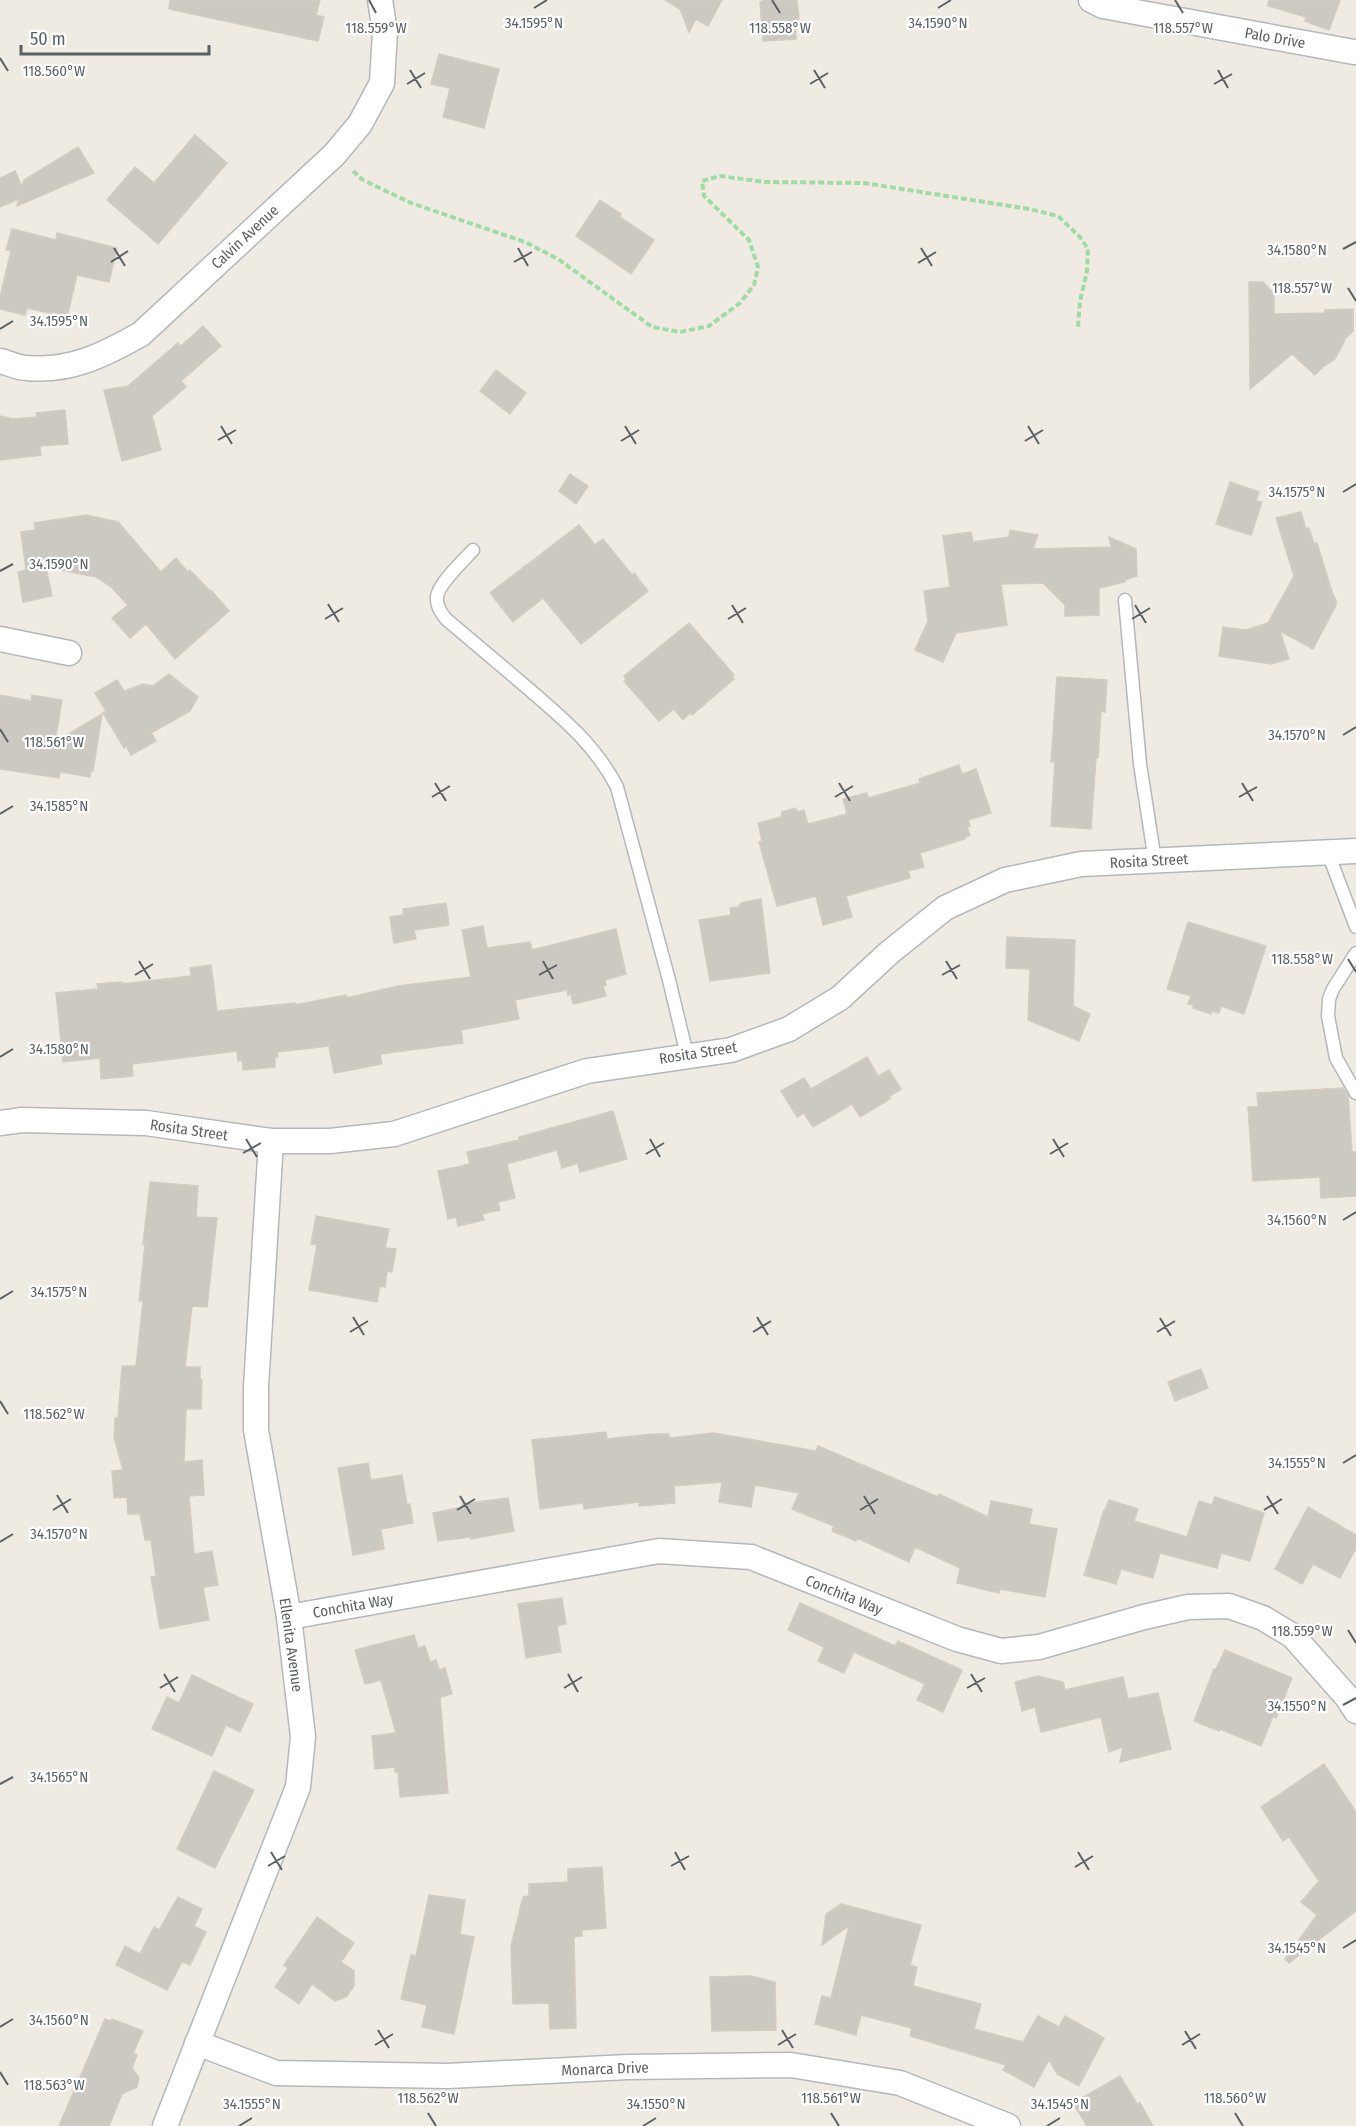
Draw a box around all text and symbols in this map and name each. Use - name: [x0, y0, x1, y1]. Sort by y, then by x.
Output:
- text: 34.1595°N: [505, 14, 563, 32]
- text: 34.1590°N: [908, 14, 968, 32]
- scale bar: [21, 18, 208, 56]
- text: 118.559°W: [345, 19, 407, 37]
- text: 118.558°W: [749, 19, 811, 37]
- text: 118.557°W: [1153, 19, 1213, 37]
- street label: Palo Drive: [1243, 24, 1307, 52]
- text: 50 m: [30, 28, 66, 50]
- text: 118.560°W: [23, 62, 85, 80]
- street label: Calvin Avenue: [208, 201, 282, 273]
- text: 34.1580°N: [1267, 241, 1327, 259]
- text: 118.557°W: [1272, 279, 1332, 297]
- text: 34.1595°N: [30, 312, 88, 330]
- text: 34.1575°N: [1269, 483, 1325, 501]
- text: 34.1590°N: [29, 555, 89, 573]
- text: 34.1570°N: [1268, 726, 1326, 744]
- text: 118.561°W: [24, 733, 84, 751]
- text: 34.1585°N: [30, 797, 88, 815]
- street label: Rosita Street: [1109, 850, 1189, 872]
- text: 118.558°W: [1271, 950, 1333, 968]
- street label: Rosita Street: [658, 1038, 738, 1068]
- text: 34.1580°N: [29, 1040, 89, 1058]
- street label: Rosita Street: [149, 1116, 229, 1144]
- text: 34.1560°N: [1267, 1211, 1327, 1229]
- text: 34.1575°N: [31, 1283, 87, 1301]
- text: 118.562°W: [23, 1405, 85, 1423]
- text: 34.1555°N: [1268, 1454, 1326, 1472]
- text: 34.1570°N: [30, 1525, 88, 1543]
- street label: Conchita Way: [803, 1571, 885, 1619]
- street label: Conchita Way: [311, 1590, 395, 1622]
- street label: Ellenita Avenue: [276, 1597, 306, 1693]
- text: 118.559°W: [1271, 1622, 1333, 1640]
- text: 34.1550°N: [1267, 1697, 1327, 1715]
- text: 34.1565°N: [30, 1768, 88, 1786]
- text: 34.1545°N: [1268, 1939, 1326, 1957]
- text: 34.1560°N: [29, 2011, 89, 2029]
- street label: Monarca Drive: [561, 2058, 649, 2080]
- text: 118.563°W: [23, 2076, 85, 2094]
- text: 118.562°W: [397, 2089, 459, 2107]
- text: 118.561°W: [801, 2089, 861, 2107]
- text: 118.560°W: [1204, 2089, 1266, 2107]
- text: 34.1555°N: [223, 2095, 281, 2113]
- text: 34.1550°N: [626, 2095, 686, 2113]
- text: 34.1545°N: [1031, 2095, 1089, 2113]

